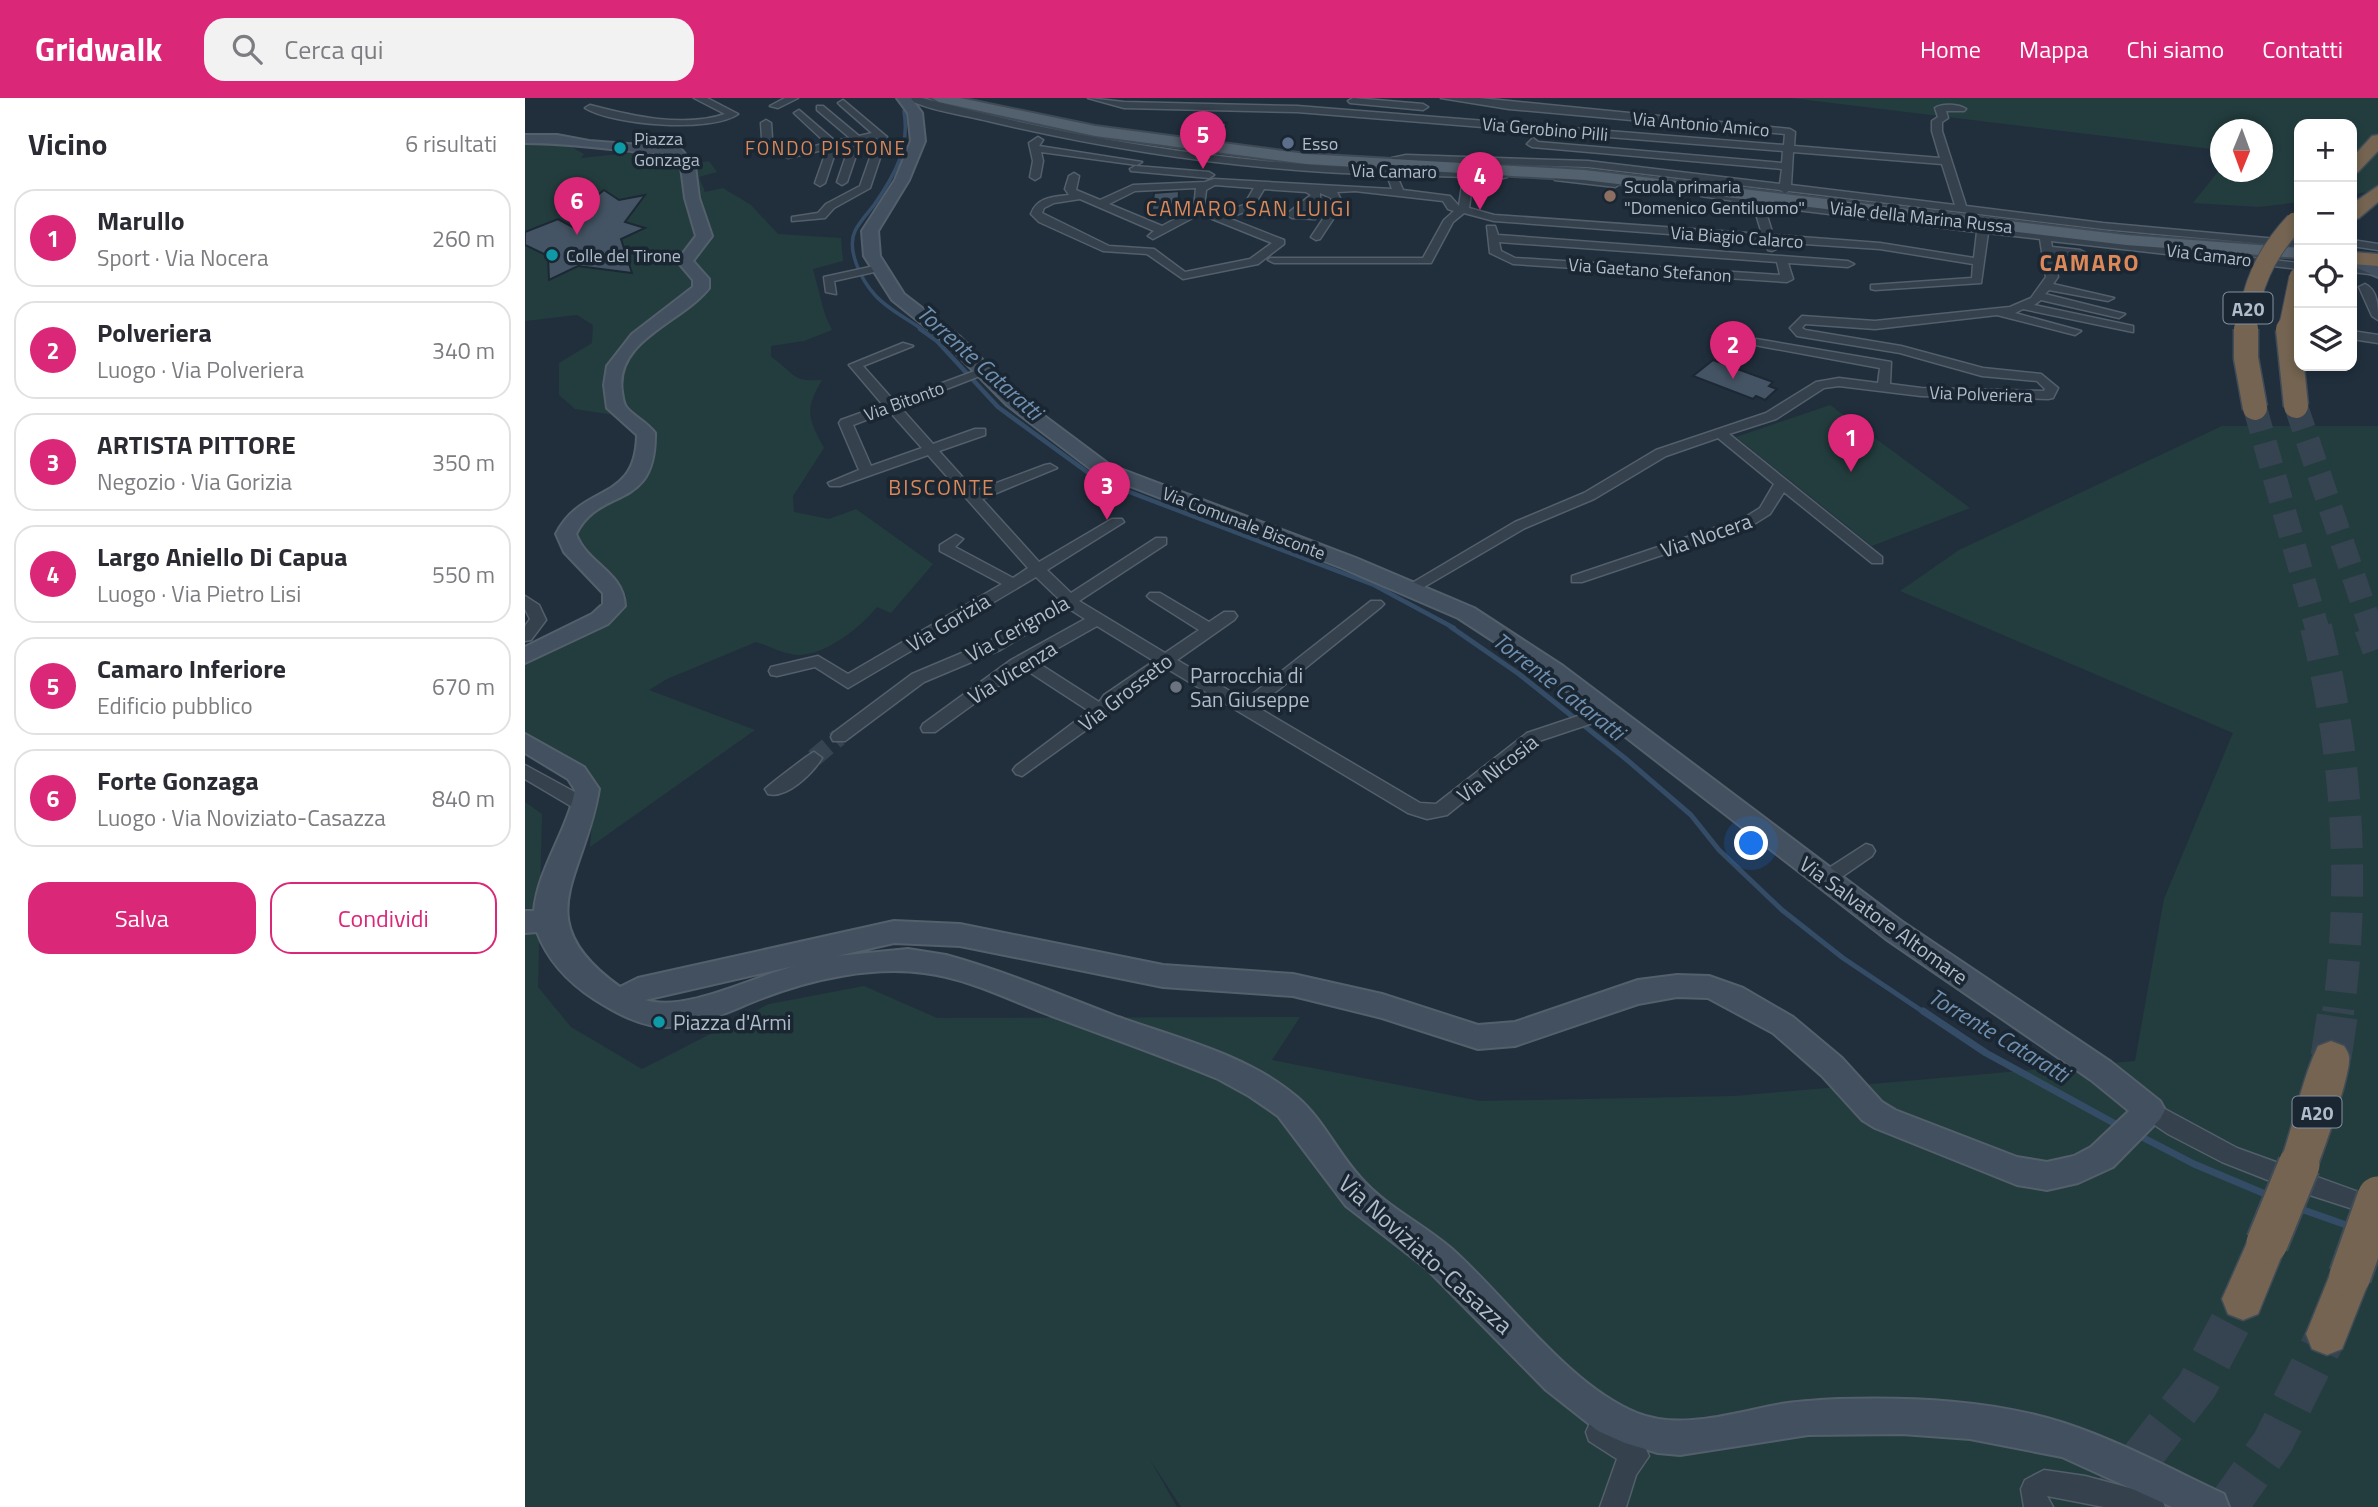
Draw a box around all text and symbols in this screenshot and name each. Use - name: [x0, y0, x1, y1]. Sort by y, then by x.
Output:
- search box: [204, 18, 694, 81]
- text: Gridwalk: [35, 24, 162, 74]
- icon: search: [228, 30, 266, 68]
- text: Cerca qui: [284, 30, 383, 69]
- text: Home: [1920, 31, 1981, 67]
- text: Mappa: [2019, 31, 2088, 67]
- text: Chi siamo: [2126, 31, 2224, 67]
- text: Contatti: [2262, 31, 2343, 67]
- street label: Via Antonio Amico: [1631, 105, 1771, 143]
- street label: Via Gerobino Pilli: [1481, 110, 1609, 148]
- pin: 5: [1180, 111, 1226, 169]
- north arrow: [2210, 119, 2273, 182]
- map controls: [2294, 119, 2357, 371]
- button: +: [2294, 119, 2357, 182]
- text: Vicino: [28, 121, 108, 167]
- place label: Piazza Gonzaga: [634, 125, 700, 173]
- text: 6 risultati: [405, 126, 497, 161]
- place label: Esso: [1302, 130, 1338, 157]
- district label: FONDO PISTONE: [745, 133, 907, 162]
- marker: Esso: [1280, 135, 1296, 151]
- marker: Piazza Gonzaga: [612, 140, 628, 156]
- pin: 4: [1457, 152, 1503, 210]
- street label: Via Camaro: [1351, 157, 1437, 185]
- place label: Scuola primaria "Domenico Gentiluomo": [1624, 173, 1805, 221]
- pin: 6: [554, 177, 600, 235]
- button: −: [2294, 182, 2357, 245]
- marker: Scuola primaria "Domenico Gentiluomo": [1602, 188, 1618, 204]
- district label: CAMARO SAN LUIGI: [1146, 192, 1352, 224]
- street label: Viale della Marina Russa: [1828, 194, 2014, 240]
- text: Marullo: [97, 201, 185, 240]
- street label: Via Biagio Calarco: [1670, 219, 1804, 255]
- text: 1: [47, 221, 59, 256]
- text: 260 m: [432, 221, 495, 256]
- street label: Via Camaro: [2165, 236, 2253, 274]
- text: Sport · Via Nocera: [97, 240, 268, 275]
- place label: Colle del Tirone: [566, 242, 681, 269]
- district label: CAMARO: [2039, 245, 2141, 280]
- button: locate: [2294, 245, 2357, 308]
- marker: Colle del Tirone: [544, 247, 560, 263]
- street label: Via Gaetano Stefanon: [1567, 251, 1733, 289]
- road number: A20: [2223, 292, 2273, 324]
- water label: Torrente Cataratti: [909, 296, 1053, 430]
- button: layers: [2294, 308, 2357, 371]
- text: Polveriera: [97, 313, 212, 352]
- pin: 2: [1710, 321, 1756, 379]
- text: 2: [47, 333, 59, 368]
- text: 340 m: [432, 333, 495, 368]
- text: Luogo · Via Polveriera: [97, 352, 304, 387]
- street label: Via Bitonto: [860, 374, 948, 428]
- street label: Via Polveriera: [1929, 379, 2033, 409]
- pin: 1: [1828, 414, 1874, 472]
- text: ARTISTA PITTORE: [97, 425, 296, 464]
- text: 3: [47, 445, 59, 480]
- text: 350 m: [432, 445, 495, 480]
- pin: 3: [1084, 462, 1130, 520]
- text: Negozio · Via Gorizia: [97, 464, 292, 499]
- district label: BISCONTE: [888, 471, 996, 503]
- street label: Via Comunale Bisconte: [1159, 479, 1329, 567]
- street label: Via Nocera: [1656, 504, 1756, 566]
- text: Largo Aniello Di Capua: [97, 537, 347, 576]
- text: 4: [47, 557, 59, 592]
- text: 550 m: [432, 557, 495, 592]
- text: Luogo · Via Pietro Lisi: [97, 576, 301, 611]
- street label: Via Gorizia: [900, 584, 996, 660]
- street label: Via Cerignola: [959, 586, 1075, 670]
- water label: Torrente Cataratti: [1486, 623, 1634, 750]
- street label: Via Vicenza: [961, 632, 1063, 712]
- street label: Via Grosseto: [1071, 645, 1179, 739]
- text: Camaro Inferiore: [97, 649, 286, 688]
- place label: Parrocchia di San Giuseppe: [1190, 659, 1310, 715]
- text: 5: [47, 669, 59, 704]
- text: 670 m: [432, 669, 495, 704]
- marker: Parrocchia di San Giuseppe: [1168, 679, 1184, 695]
- text: Edificio pubblico: [97, 688, 253, 723]
- street label: Via Nicosia: [1449, 726, 1545, 810]
- text: Forte Gonzaga: [97, 761, 259, 800]
- text: 6: [47, 781, 59, 816]
- text: 840 m: [432, 781, 495, 816]
- text: Luogo · Via Noviziato-Casazza: [97, 800, 386, 835]
- your location: [1734, 826, 1768, 860]
- street label: Via Salvatore Altomare: [1793, 848, 1975, 992]
- button: Salva: [28, 882, 256, 954]
- button: Condividi: [270, 882, 497, 954]
- water label: Torrente Cataratti: [1922, 979, 2078, 1092]
- place label: Piazza d'Armi: [673, 1006, 791, 1038]
- marker: Piazza d'Armi: [651, 1014, 667, 1030]
- road number: A20: [2293, 1096, 2341, 1128]
- street label: Via Noviziato-Casazza: [1331, 1166, 1521, 1342]

